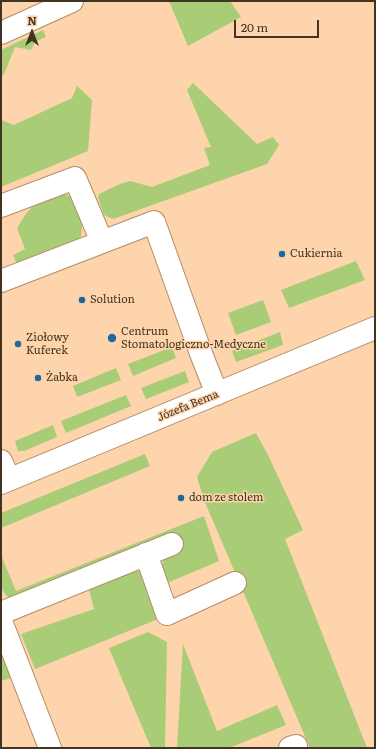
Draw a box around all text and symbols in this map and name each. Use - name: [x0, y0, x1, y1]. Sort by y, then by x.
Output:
- north arrow: [12, 12, 52, 52]
- text: N: [27, 12, 37, 28]
- scale bar: [236, 12, 321, 38]
- text: 20 m: [241, 18, 268, 36]
- place label: Cukiernia: [290, 247, 343, 261]
- marker: Cukiernia: [277, 249, 287, 259]
- place label: Solution: [90, 293, 135, 307]
- marker: Solution: [77, 295, 87, 305]
- place label: Centrum Stomatologiczno-Medyczne: [121, 325, 266, 351]
- place label: Ziołowy Kuferek: [26, 331, 69, 357]
- marker: Centrum Stomatologiczno-Medyczne: [106, 332, 118, 344]
- marker: Ziołowy Kuferek: [13, 339, 23, 349]
- place label: Żabka: [46, 371, 78, 385]
- marker: Żabka: [33, 373, 43, 383]
- street label: Józefa Bema: [155, 388, 221, 424]
- place label: dom ze stolem: [189, 491, 263, 505]
- marker: dom ze stolem: [176, 493, 186, 503]

